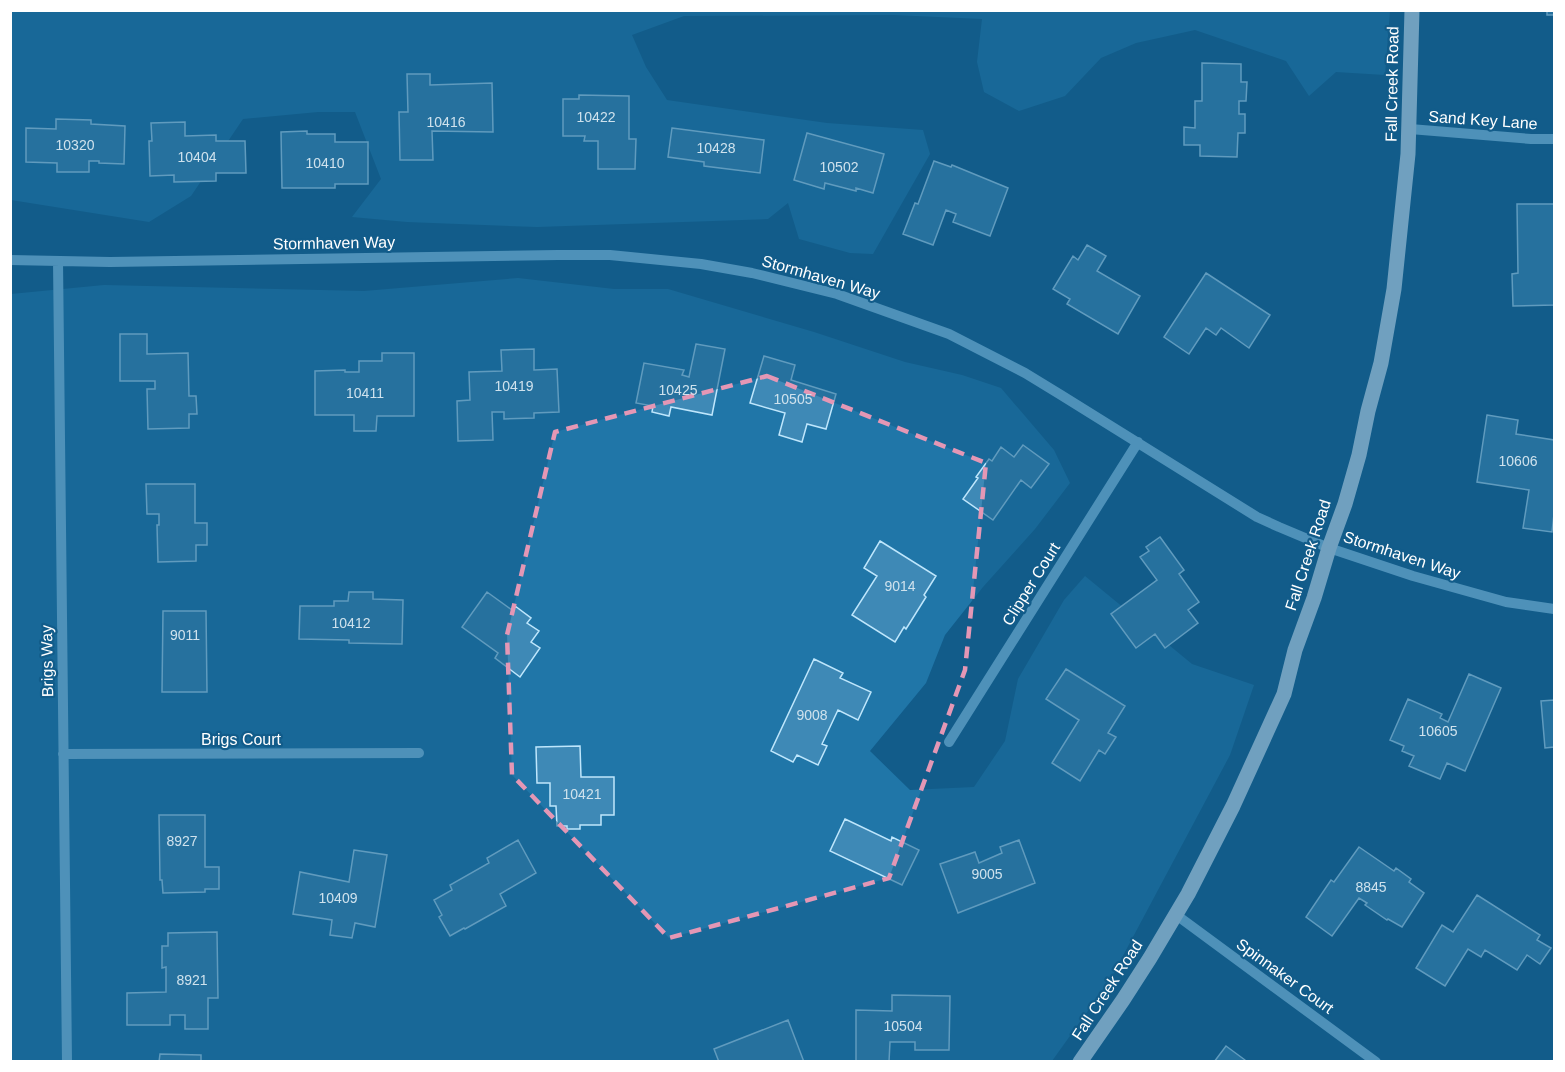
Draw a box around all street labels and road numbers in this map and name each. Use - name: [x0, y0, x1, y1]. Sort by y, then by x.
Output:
- street label: Fall Creek Road: [1382, 26, 1402, 142]
- street label: Sand Key Lane: [1428, 108, 1538, 132]
- street label: Stormhaven Way: [273, 233, 395, 253]
- street label: Stormhaven Way: [760, 252, 882, 302]
- street label: Fall Creek Road: [1282, 497, 1334, 613]
- street label: Stormhaven Way: [1341, 528, 1463, 582]
- street label: Clipper Court: [999, 539, 1063, 628]
- street label: Brigs Way: [38, 625, 56, 697]
- street label: Brigs Court: [201, 731, 282, 748]
- street label: Spinnaker Court: [1233, 935, 1337, 1017]
- street label: Fall Creek Road: [1068, 937, 1146, 1043]

